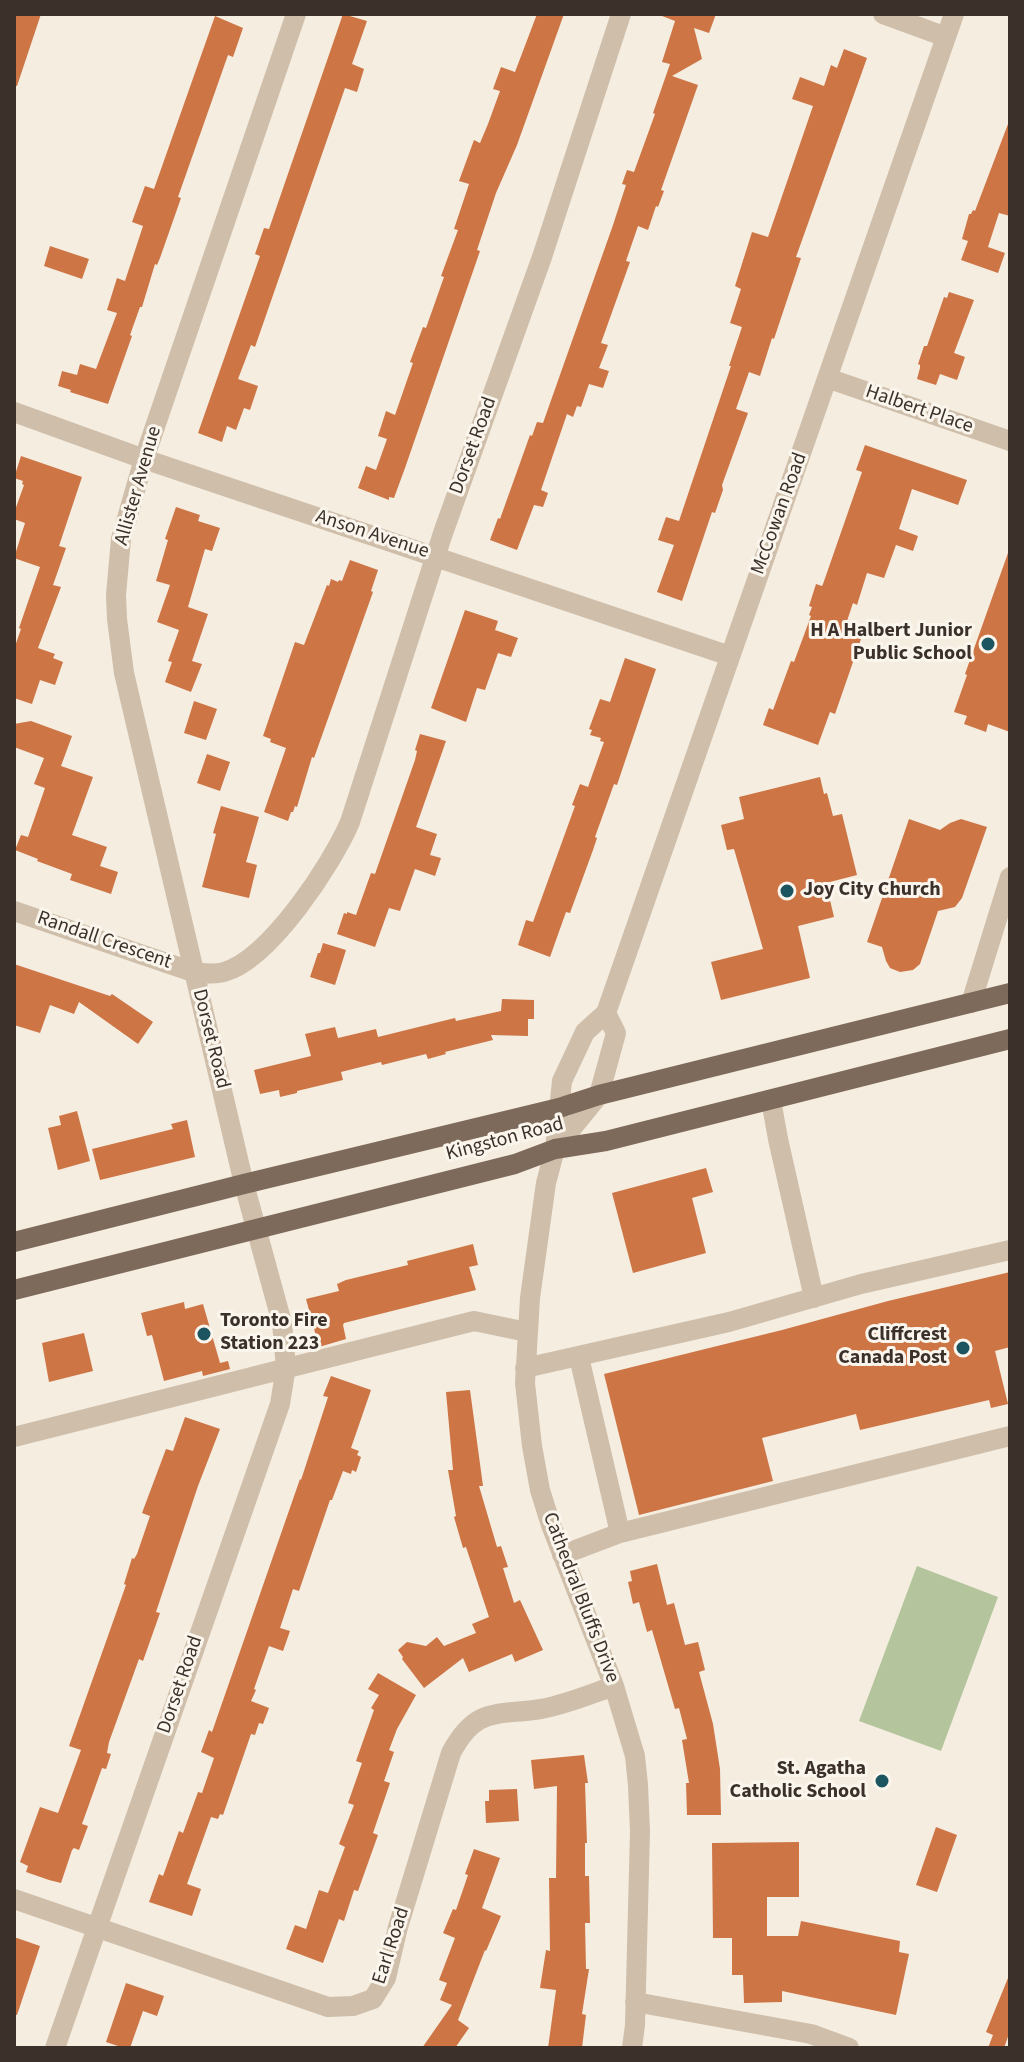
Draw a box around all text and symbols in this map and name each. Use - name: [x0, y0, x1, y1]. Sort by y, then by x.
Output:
- street label: Halbert Place: [862, 380, 976, 440]
- street label: Dorset Road: [445, 394, 503, 498]
- street label: Allister Avenue: [111, 424, 167, 548]
- street label: McCowan Road: [747, 450, 813, 578]
- street label: Anson Avenue: [312, 505, 432, 565]
- place label: H A Halbert Junior Public School: [810, 620, 972, 667]
- marker: H A Halbert Junior Public School: [979, 635, 997, 653]
- place label: Joy City Church: [803, 879, 941, 903]
- marker: Joy City Church: [778, 882, 796, 900]
- street label: Randall Crescent: [34, 907, 174, 975]
- street label: Dorset Road: [186, 987, 234, 1091]
- street label: Kingston Road: [444, 1113, 566, 1167]
- place label: Toronto Fire Station 223: [220, 1310, 328, 1357]
- place label: Cliffcrest Canada Post: [838, 1324, 947, 1371]
- marker: Toronto Fire Station 223: [195, 1325, 213, 1343]
- marker: Cliffcrest Canada Post: [954, 1339, 972, 1357]
- street label: Cathedral Bluffs Drive: [536, 1509, 624, 1687]
- street label: Dorset Road: [153, 1633, 209, 1737]
- place label: St. Agatha Catholic School: [730, 1758, 866, 1805]
- marker: St. Agatha Catholic School: [873, 1772, 891, 1790]
- street label: Earl Road: [368, 1904, 416, 1988]

